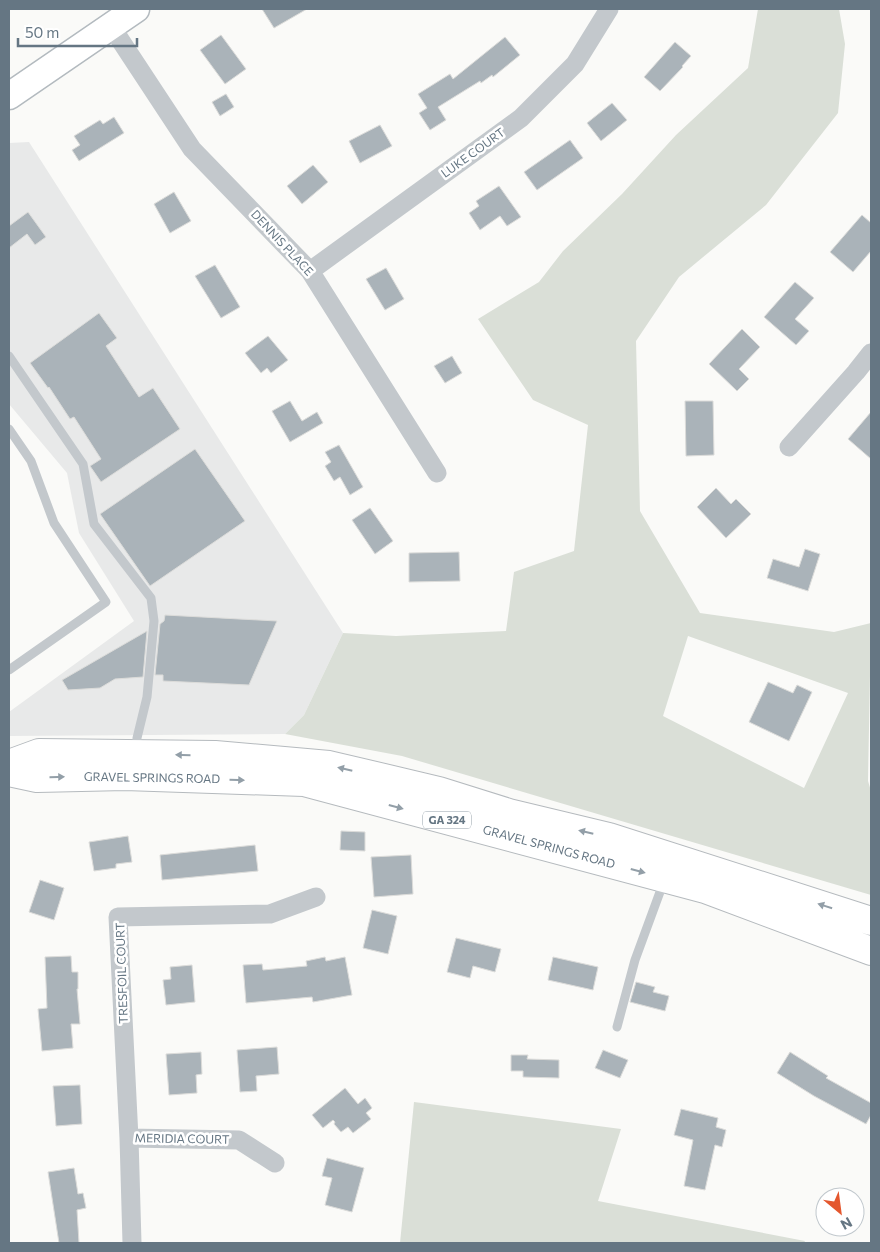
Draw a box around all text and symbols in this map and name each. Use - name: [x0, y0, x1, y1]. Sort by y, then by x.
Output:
- scale bar: [18, 15, 136, 47]
- text: 50 m: [25, 23, 59, 41]
- street label: LUKE COURT: [438, 124, 507, 180]
- street label: DENNIS PLACE: [249, 207, 317, 278]
- one-way arrow: [175, 751, 191, 759]
- one-way arrow: [337, 765, 352, 773]
- street label: GRAVEL SPRINGS ROAD: [84, 769, 220, 785]
- one-way arrow: [49, 773, 65, 781]
- one-way arrow: [229, 776, 245, 784]
- one-way arrow: [389, 803, 404, 811]
- road number: GA 324: [423, 812, 471, 828]
- street label: GRAVEL SPRINGS ROAD: [482, 822, 617, 870]
- one-way arrow: [579, 828, 594, 836]
- one-way arrow: [630, 867, 645, 875]
- one-way arrow: [817, 902, 832, 910]
- street label: TRESFOIL COURT: [112, 922, 130, 1024]
- street label: MERIDIA COURT: [134, 1130, 230, 1146]
- north arrow: [815, 1187, 865, 1237]
- text: N: [838, 1214, 855, 1234]

